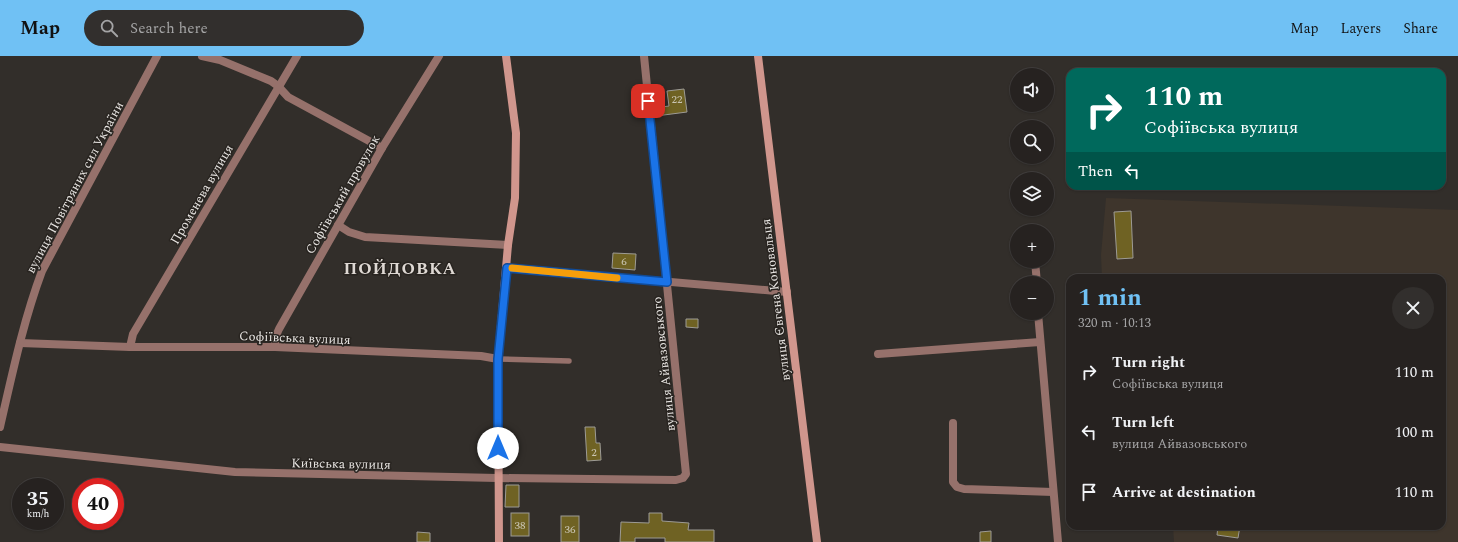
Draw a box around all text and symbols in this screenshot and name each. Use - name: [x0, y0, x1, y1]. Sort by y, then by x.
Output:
- search box: [84, 10, 364, 46]
- text: Map: [20, 14, 60, 43]
- icon: search: [98, 17, 120, 39]
- text: Search here: [130, 17, 208, 40]
- text: Map: [1290, 18, 1319, 39]
- text: Layers: [1341, 18, 1381, 39]
- text: Share: [1403, 18, 1438, 39]
- map controls: [1010, 68, 1054, 320]
- button: sound: [1010, 68, 1054, 112]
- text: 110 m: [1144, 75, 1223, 118]
- pin: [631, 84, 665, 118]
- icon: right: [1078, 84, 1130, 136]
- icon: arrive: [637, 90, 659, 112]
- house number: 22: [672, 91, 683, 108]
- street label: вулиця Повітряних сил України: [21, 98, 129, 277]
- text: Софіївська вулиця: [1144, 114, 1299, 141]
- button: search: [1010, 120, 1054, 164]
- street label: Софіївський провулок: [300, 131, 385, 258]
- street label: Променева вулиця: [165, 141, 239, 248]
- text: Then: [1078, 160, 1113, 183]
- icon: left: [1121, 160, 1143, 182]
- button: layers: [1010, 172, 1054, 216]
- street label: вулиця Євгена Коновальця: [756, 218, 796, 382]
- button: +: [1010, 224, 1054, 268]
- house number: 6: [621, 253, 627, 270]
- district label: ПОЙДОВКА: [343, 256, 457, 282]
- button: −: [1010, 276, 1054, 320]
- text: 1 min: [1078, 280, 1142, 316]
- button: close: [1392, 287, 1434, 329]
- street label: вулиця Айвазовського: [647, 296, 681, 432]
- text: 320 m · 10:13: [1078, 313, 1151, 333]
- street label: Софіївська вулиця: [239, 326, 351, 350]
- text: Turn right: [1112, 351, 1185, 374]
- icon: right: [1078, 361, 1100, 383]
- text: 110 m: [1395, 361, 1434, 384]
- text: Софіївська вулиця: [1112, 374, 1224, 394]
- text: Turn left: [1112, 411, 1174, 434]
- icon: left: [1078, 421, 1100, 443]
- text: 100 m: [1395, 421, 1434, 444]
- position arrow: [477, 427, 519, 469]
- text: вулиця Айвазовського: [1112, 434, 1247, 454]
- house number: 2: [591, 444, 597, 461]
- street label: Київська вулиця: [291, 453, 391, 475]
- speed limit sign: 40: [72, 478, 124, 530]
- icon: arrive: [1078, 481, 1100, 503]
- text: Arrive at destination: [1112, 481, 1256, 504]
- text: 110 m: [1395, 481, 1434, 504]
- text: 35: [27, 484, 49, 514]
- text: km/h: [27, 506, 49, 522]
- house number: 38: [515, 517, 526, 534]
- house number: 36: [565, 521, 576, 538]

